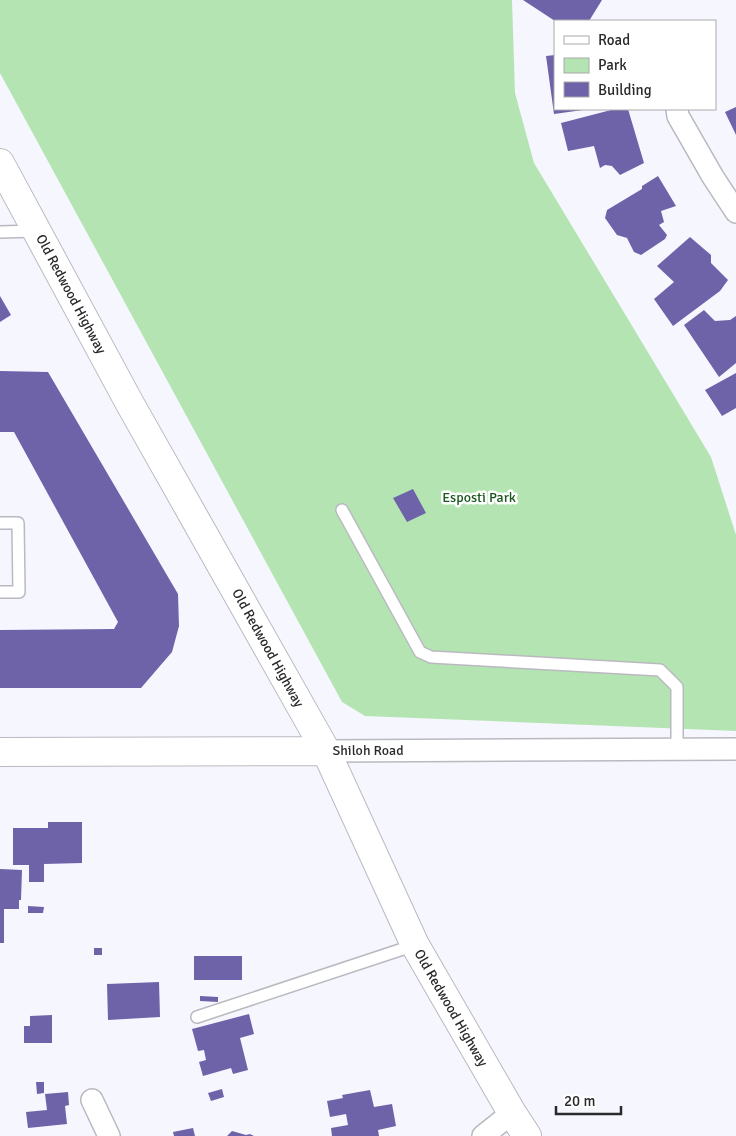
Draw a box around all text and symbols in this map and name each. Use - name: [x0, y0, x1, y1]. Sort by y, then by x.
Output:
- legend: [554, 20, 716, 110]
- text: Road: [598, 31, 630, 49]
- text: Park: [598, 56, 627, 74]
- text: Building: [598, 81, 652, 99]
- street label: Old Redwood Highway: [32, 231, 110, 357]
- park label: Esposti Park: [442, 489, 516, 506]
- street label: Old Redwood Highway: [228, 586, 308, 711]
- street label: Shiloh Road: [332, 742, 404, 759]
- street label: Old Redwood Highway: [410, 946, 492, 1070]
- scale bar: [556, 1084, 621, 1116]
- text: 20 m: [564, 1092, 595, 1110]

